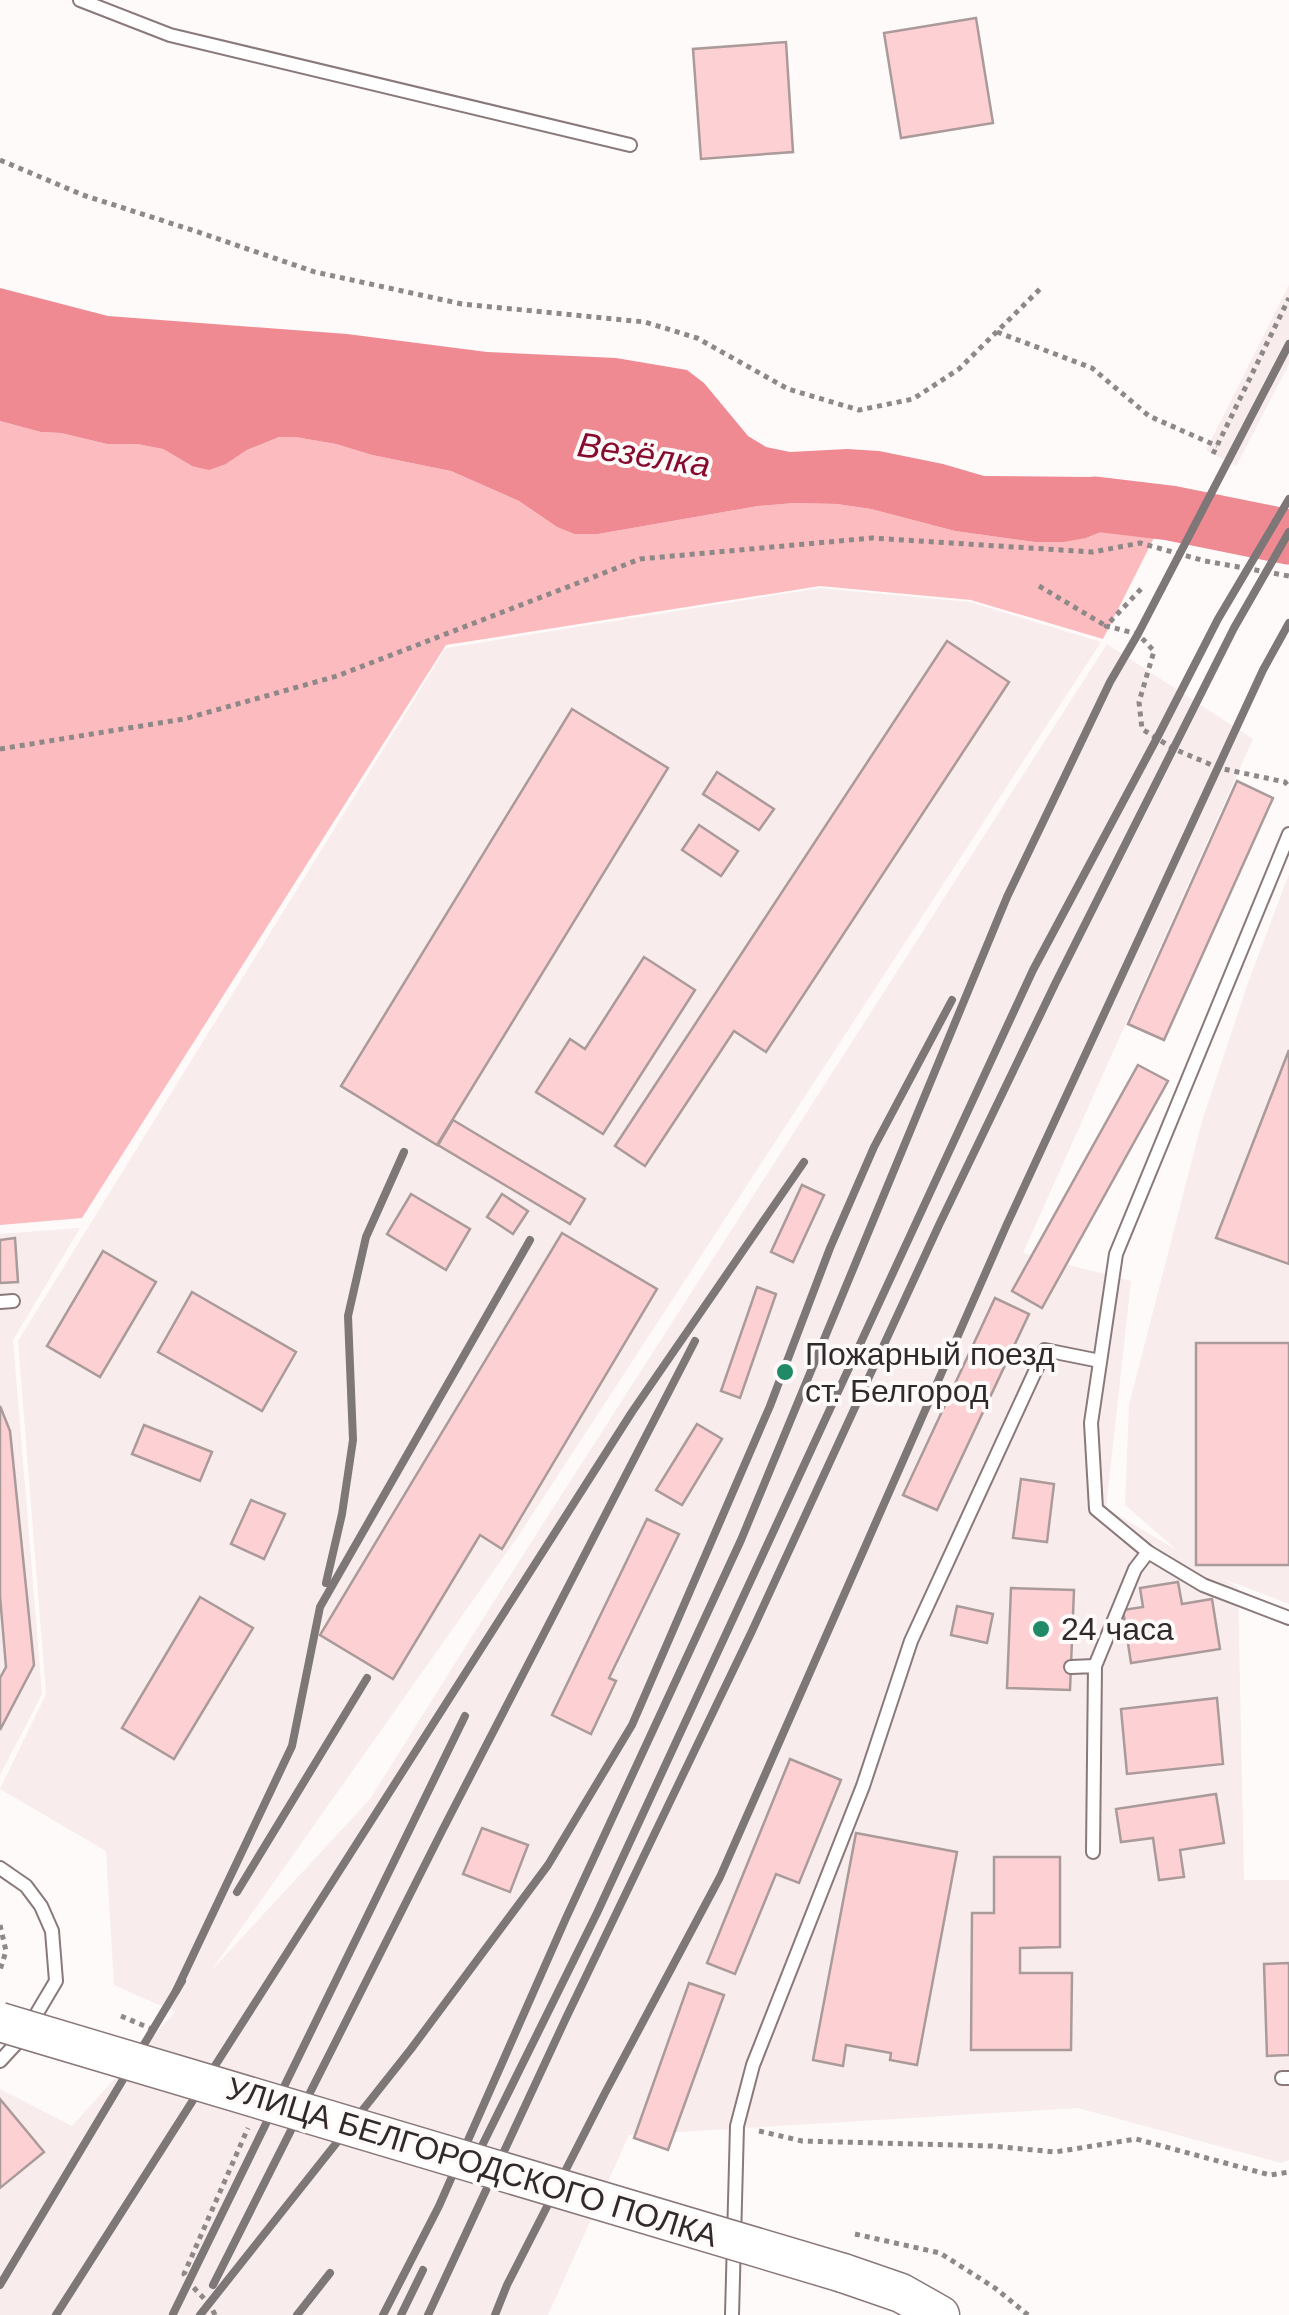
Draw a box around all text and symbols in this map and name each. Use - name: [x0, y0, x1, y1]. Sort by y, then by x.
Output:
- water label: Везёлка: [575, 424, 713, 484]
- place label: Пожарный поезд ст. Белгород: [805, 1336, 1055, 1409]
- marker: Пожарный поезд ст. Белгород: [774, 1361, 796, 1383]
- place label: 24 часа: [1061, 1611, 1174, 1647]
- marker: 24 часа: [1030, 1618, 1052, 1640]
- street label: УЛИЦА БЕЛГОРОДСКОГО ПОЛКА: [222, 2070, 722, 2254]

